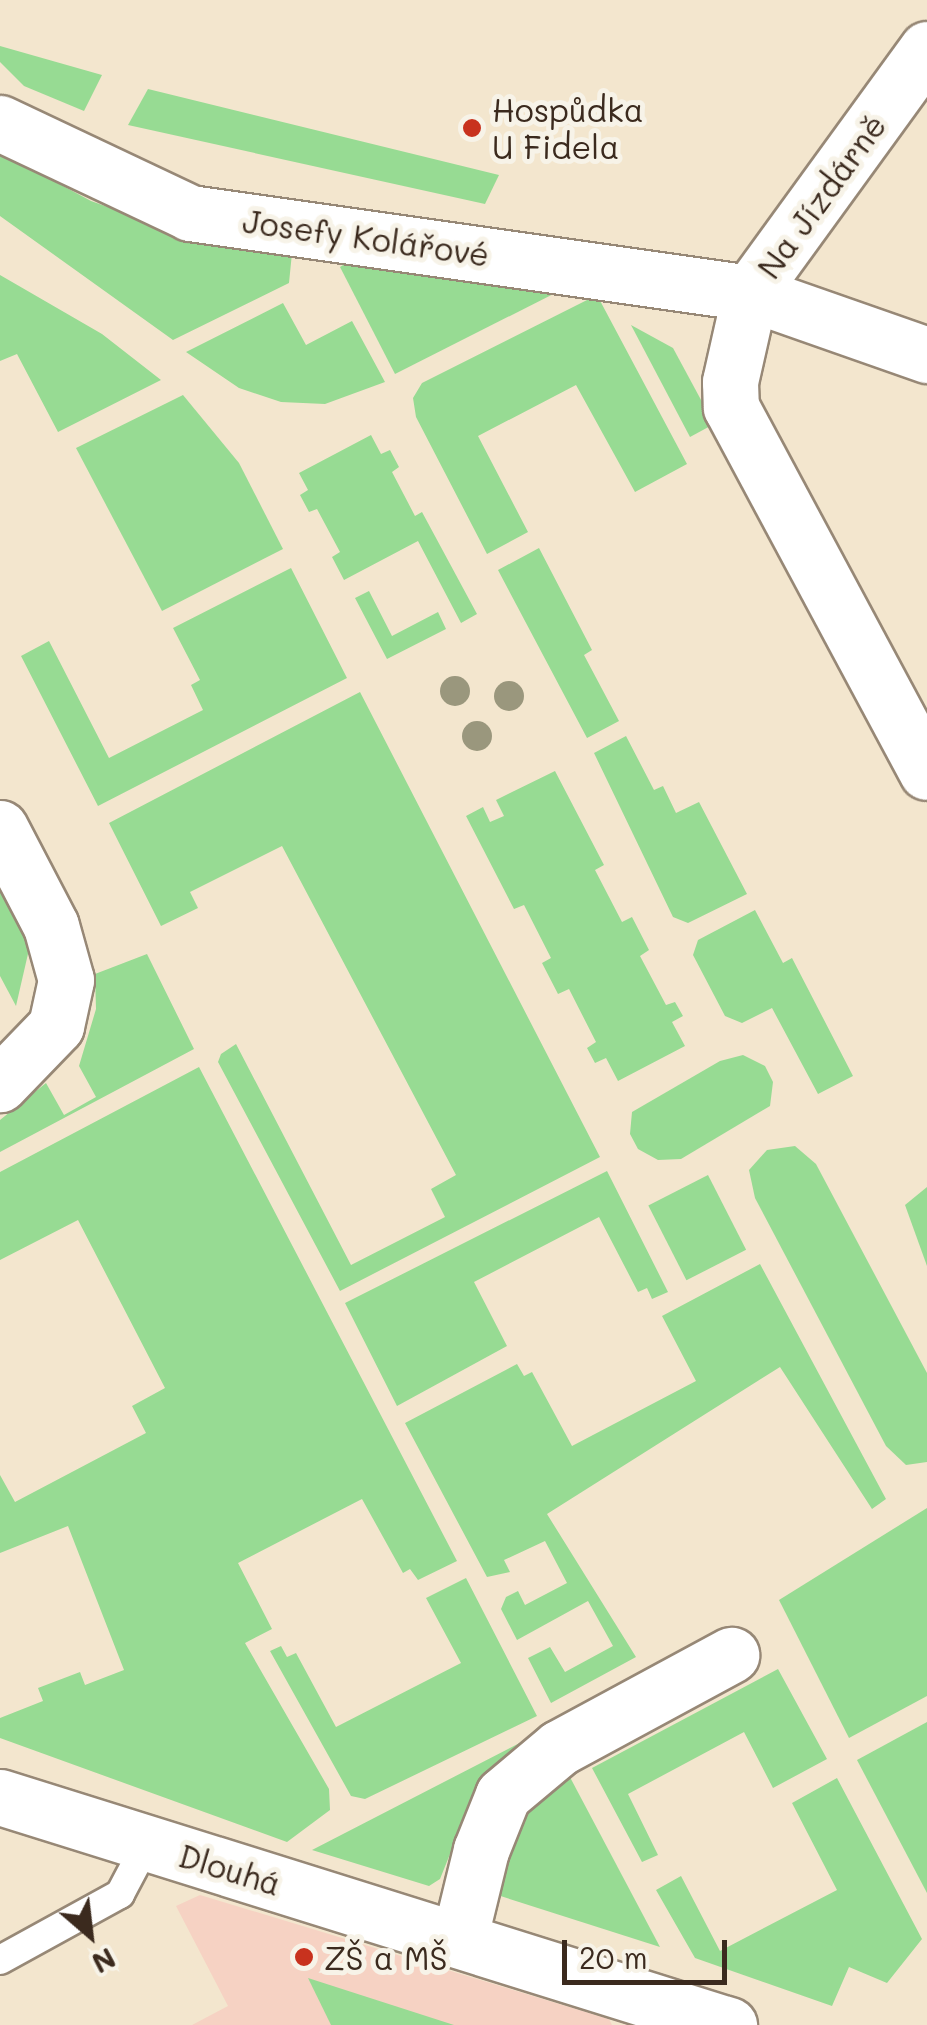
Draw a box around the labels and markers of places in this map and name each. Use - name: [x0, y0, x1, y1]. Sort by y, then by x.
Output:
- place label: Hospůdka U Fidela: [492, 91, 644, 166]
- marker: Hospůdka U Fidela: [461, 117, 483, 139]
- place label: ZŠ a MŠ: [324, 1938, 447, 1976]
- marker: ZŠ a MŠ: [293, 1946, 315, 1968]

